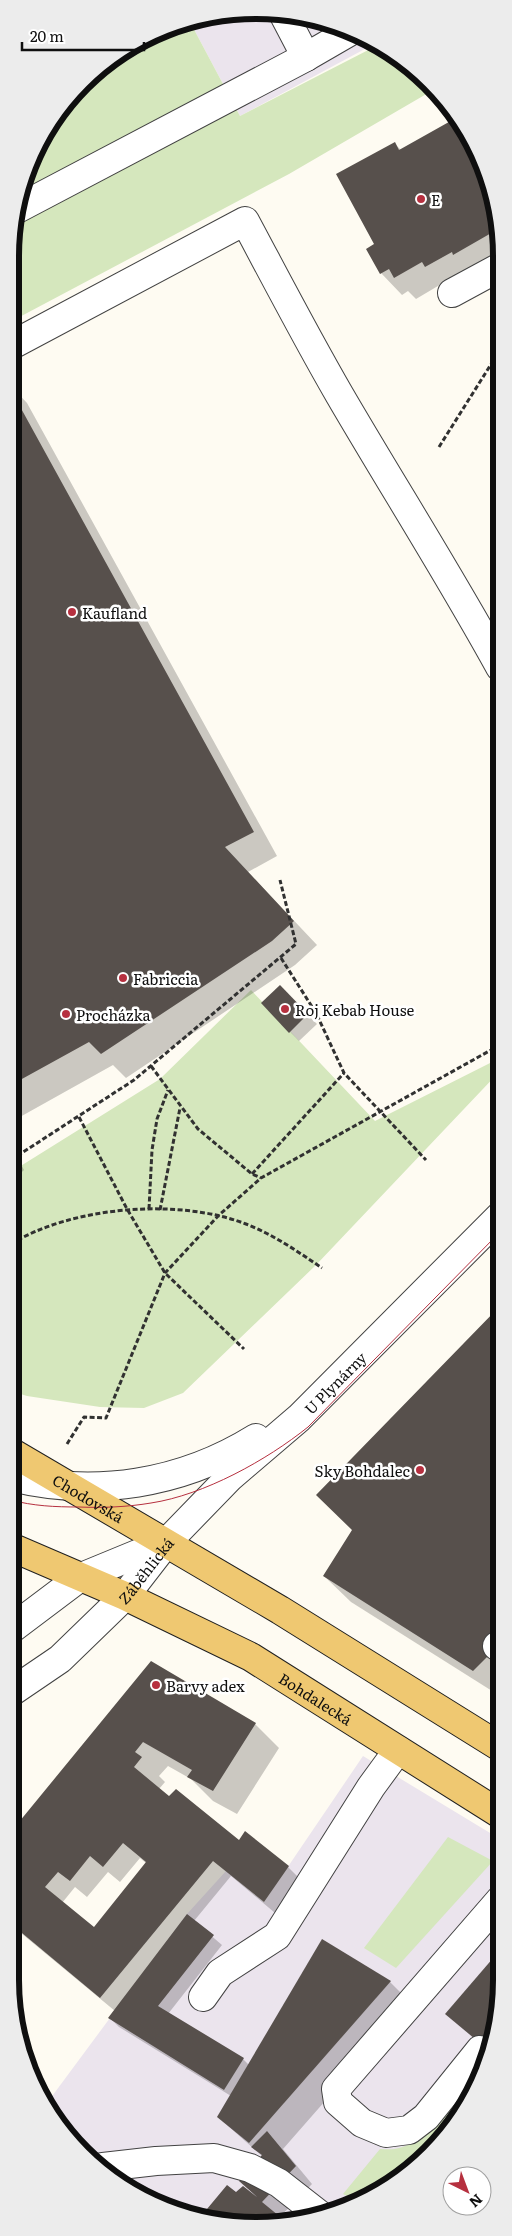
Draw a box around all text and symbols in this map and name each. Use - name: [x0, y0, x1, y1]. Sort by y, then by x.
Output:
- scale bar: [22, 20, 145, 52]
- text: 20 m: [30, 24, 64, 47]
- place label: E: [431, 188, 441, 211]
- marker: E: [415, 193, 427, 205]
- place label: Kaufland: [82, 601, 147, 624]
- marker: Kaufland: [66, 606, 78, 618]
- place label: Fabriccia: [133, 967, 199, 990]
- marker: Fabriccia: [117, 972, 129, 984]
- place label: Roj Kebab House: [295, 998, 414, 1021]
- place label: Procházka: [76, 1003, 152, 1026]
- marker: Roj Kebab House: [279, 1003, 291, 1015]
- marker: Procházka: [60, 1008, 72, 1020]
- street label: U Plynárny: [298, 1346, 371, 1419]
- place label: Sky Bohdalec: [315, 1459, 411, 1482]
- marker: Sky Bohdalec: [414, 1464, 426, 1476]
- street label: Chodovská: [49, 1468, 129, 1528]
- street label: Záběhlická: [112, 1530, 179, 1609]
- street label: Bohdalecká: [275, 1666, 358, 1730]
- place label: Barvy adex: [166, 1674, 245, 1697]
- marker: Barvy adex: [150, 1679, 162, 1691]
- north arrow: [442, 2166, 492, 2216]
- text: N: [465, 2190, 487, 2213]

